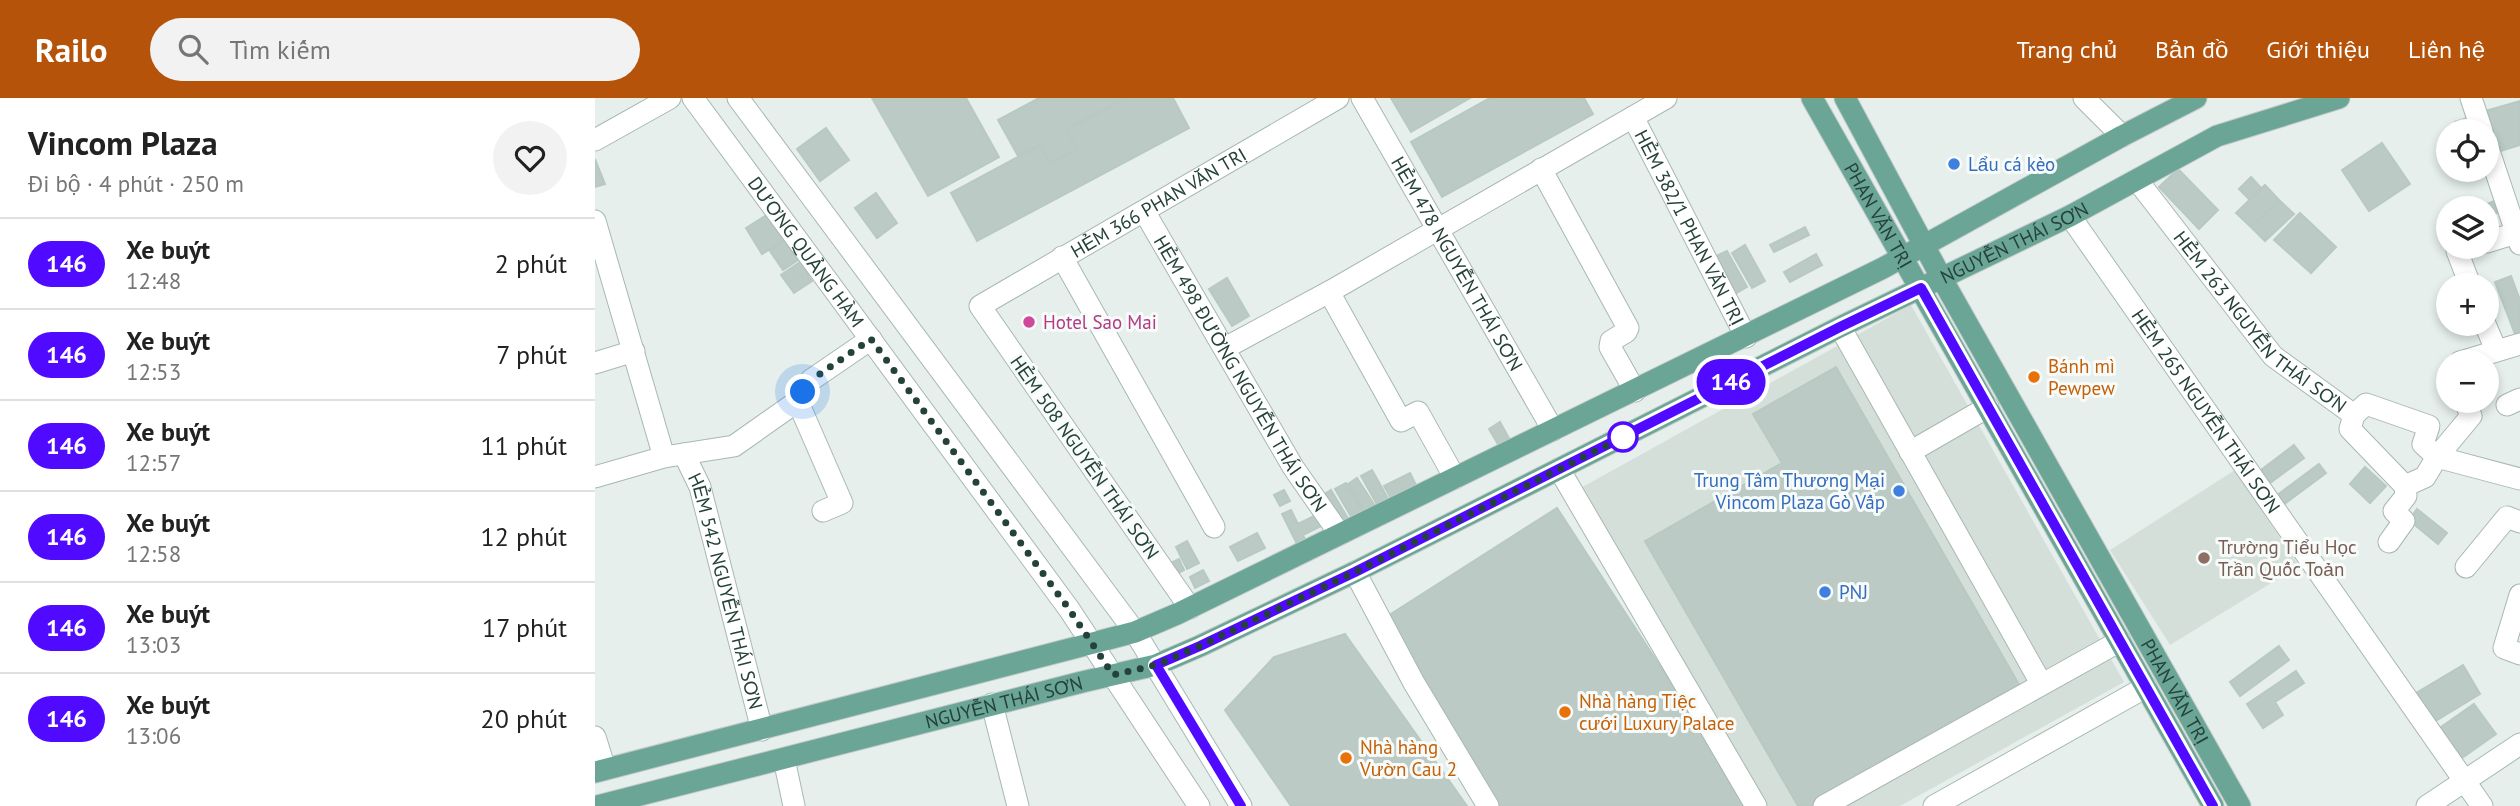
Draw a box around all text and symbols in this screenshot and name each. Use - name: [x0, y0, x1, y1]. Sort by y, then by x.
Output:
- search box: [150, 18, 640, 81]
- text: Railo: [35, 28, 108, 71]
- icon: search: [174, 30, 212, 68]
- text: Tìm kiếm: [230, 33, 331, 66]
- text: Trang chủ: [2016, 34, 2117, 65]
- text: Bản đồ: [2155, 34, 2228, 65]
- text: Giới thiệu: [2266, 34, 2370, 65]
- text: Liên hệ: [2408, 34, 2485, 65]
- map controls: [2436, 119, 2499, 413]
- button: locate: [2436, 119, 2499, 182]
- text: Vincom Plaza: [28, 121, 218, 164]
- button: heart: [493, 121, 567, 195]
- street label: HẺM 382/1 PHAN VĂN TRỊ: [1630, 126, 1750, 329]
- street label: HẺM 366 PHAN VĂN TRỊ: [1066, 142, 1250, 263]
- street label: HẺM 478 NGUYỄN THÁI SƠN: [1386, 152, 1528, 375]
- place label: Lẩu cá kèo: [1968, 152, 2055, 176]
- marker: Lẩu cá kèo: [1946, 156, 1962, 172]
- street label: PHAN VĂN TRỊ: [1839, 159, 1918, 272]
- text: Đi bộ · 4 phút · 250 m: [28, 169, 244, 198]
- street label: DƯƠNG QUẢNG HÀM: [743, 172, 870, 332]
- street label: NGUYỄN THÁI SƠN: [1936, 196, 2092, 289]
- button: layers: [2436, 196, 2499, 259]
- street label: HẺM 263 NGUYỄN THÁI SƠN: [2169, 226, 2351, 418]
- street label: HẺM 498 ĐƯỜNG NGUYỄN THÁI SƠN: [1149, 231, 1332, 516]
- text: Xe buýt: [126, 233, 210, 266]
- text: 2 phút: [495, 247, 567, 280]
- text: 146: [46, 248, 87, 279]
- text: 12:48: [126, 266, 181, 295]
- button: +: [2436, 273, 2499, 336]
- street label: HẺM 265 NGUYỄN THÁI SƠN: [2127, 304, 2286, 518]
- place label: Hotel Sao Mai: [1043, 310, 1157, 334]
- marker: Hotel Sao Mai: [1021, 314, 1037, 330]
- text: Xe buýt: [126, 324, 210, 357]
- text: 7 phút: [496, 338, 567, 371]
- text: 146: [46, 339, 87, 370]
- street label: HẺM 508 NGUYỄN THÁI SƠN: [1005, 350, 1165, 564]
- button: −: [2436, 350, 2499, 413]
- place label: Bánh mì Pewpew: [2048, 354, 2115, 400]
- text: 12:53: [126, 357, 181, 386]
- line badge: 146: [1691, 359, 1771, 405]
- text: 146: [1711, 366, 1751, 397]
- marker: Bánh mì Pewpew: [2026, 369, 2042, 385]
- your location: [785, 374, 820, 409]
- text: Xe buýt: [126, 415, 210, 448]
- unlabelled marker: [1608, 422, 1638, 452]
- text: 11 phút: [481, 429, 567, 462]
- text: 146: [46, 430, 87, 461]
- text: 12:57: [126, 448, 181, 477]
- place label: Trung Tâm Thương Mại Vincom Plaza Gò Vấp: [1694, 468, 1885, 514]
- street label: HẺM 542 NGUYỄN THÁI SƠN: [683, 469, 768, 712]
- marker: Trung Tâm Thương Mại Vincom Plaza Gò Vấp: [1891, 483, 1907, 499]
- text: Xe buýt: [126, 506, 210, 539]
- text: 12 phút: [481, 520, 567, 553]
- text: 146: [46, 521, 87, 552]
- place label: Trường Tiểu Học Trần Quốc Toản: [2218, 535, 2357, 581]
- text: 12:58: [126, 539, 181, 568]
- marker: Trường Tiểu Học Trần Quốc Toản: [2196, 550, 2212, 566]
- place label: PNJ: [1839, 580, 1868, 604]
- marker: PNJ: [1817, 584, 1833, 600]
- text: Xe buýt: [126, 597, 210, 630]
- text: 17 phút: [482, 611, 567, 644]
- text: 146: [46, 612, 87, 643]
- text: 13:03: [126, 630, 181, 659]
- street label: PHAN VĂN TRỊ: [2136, 634, 2214, 748]
- street label: NGUYỄN THÁI SƠN: [923, 670, 1085, 734]
- text: Xe buýt: [126, 688, 210, 721]
- place label: Nhà hàng Tiệc cưới Luxury Palace: [1579, 689, 1734, 735]
- text: 20 phút: [481, 702, 567, 735]
- text: 146: [46, 703, 87, 734]
- marker: Nhà hàng Tiệc cưới Luxury Palace: [1557, 704, 1573, 720]
- text: 13:06: [126, 721, 181, 750]
- place label: Nhà hàng Vườn Cau 2: [1359, 735, 1457, 781]
- marker: Nhà hàng Vườn Cau 2: [1338, 750, 1354, 766]

